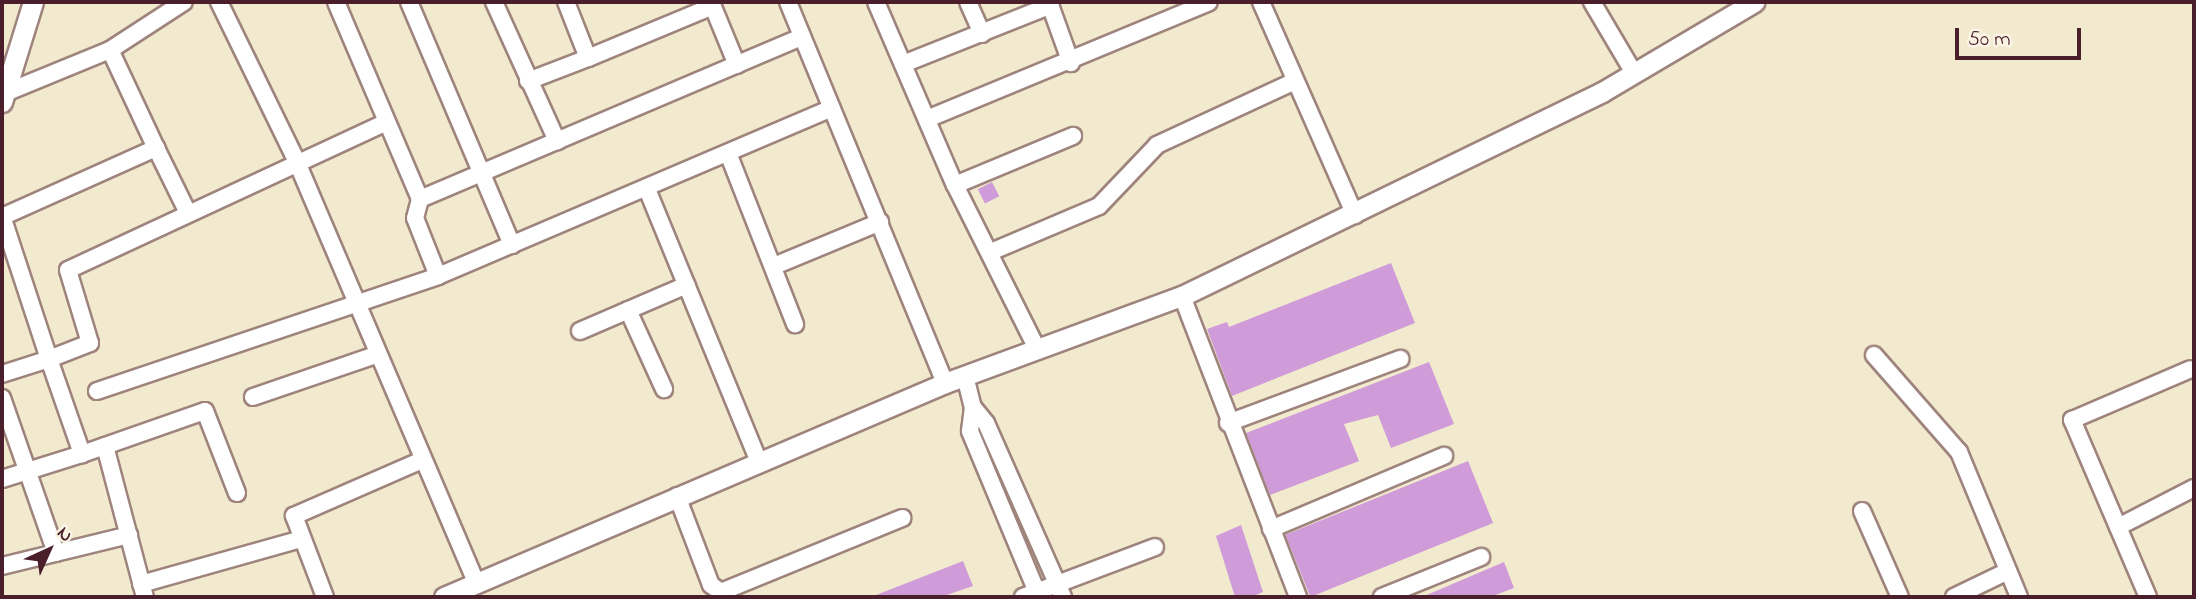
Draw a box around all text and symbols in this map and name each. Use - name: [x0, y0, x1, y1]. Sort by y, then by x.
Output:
- scale bar: [1958, 14, 2084, 58]
- text: 50 m: [1968, 25, 2011, 55]
- north arrow: [14, 515, 84, 585]
- text: N: [50, 521, 78, 549]

